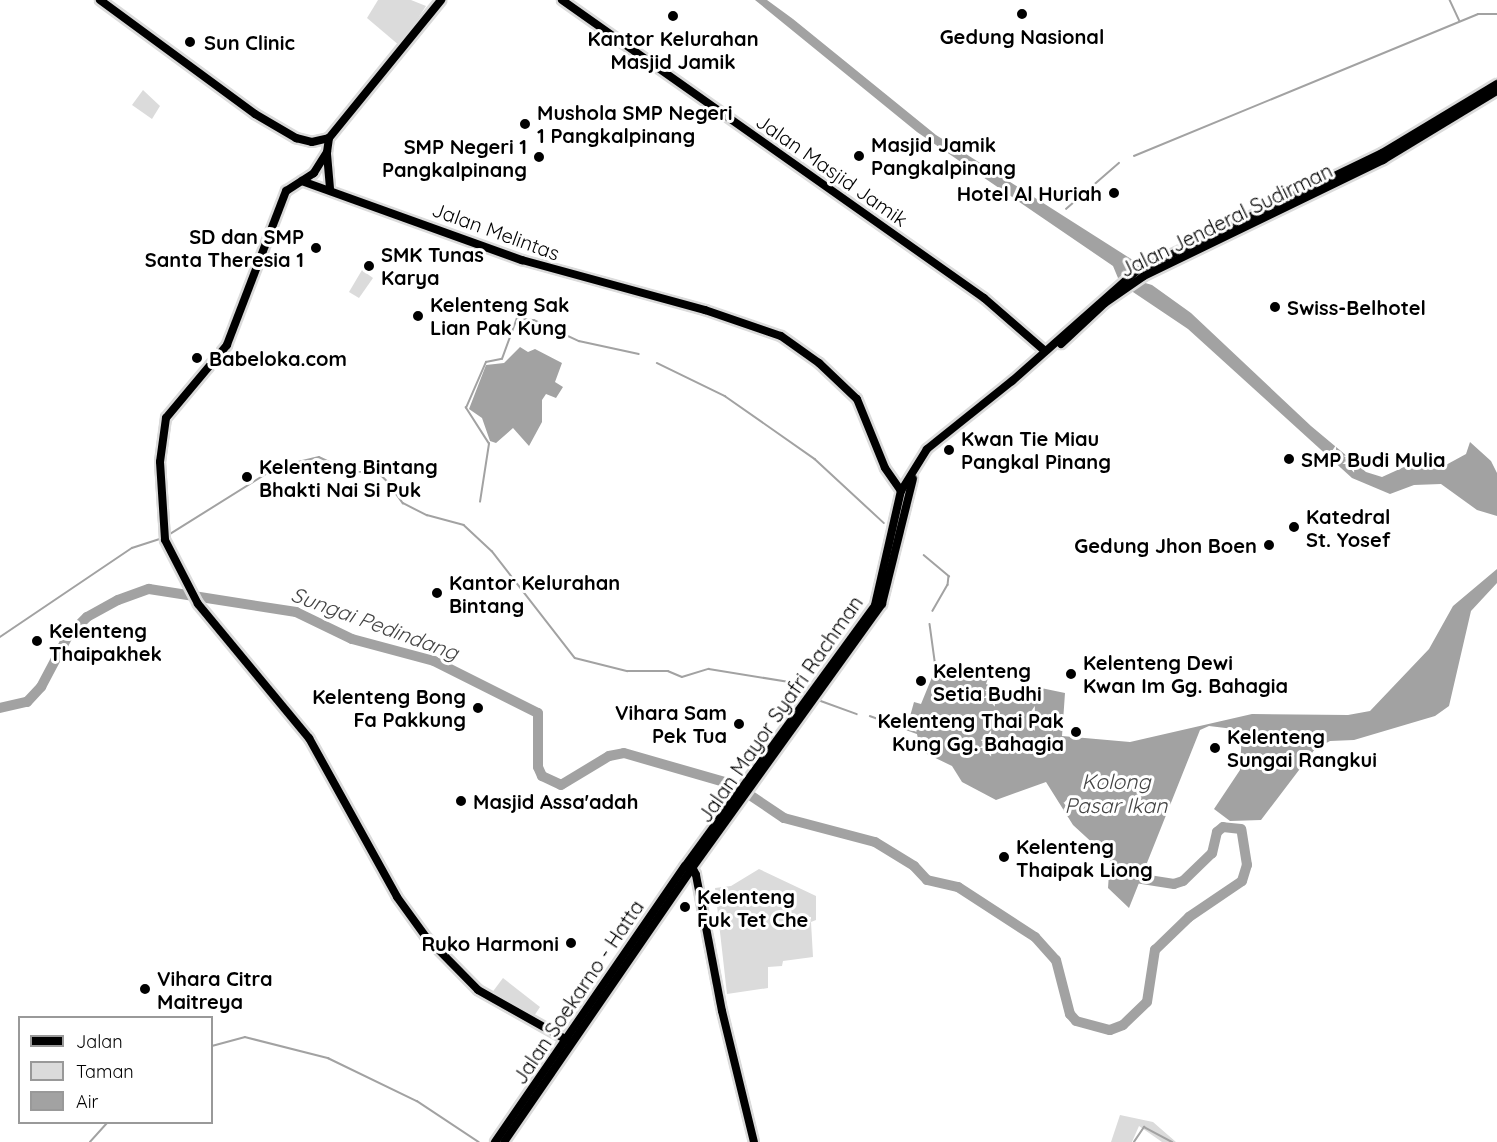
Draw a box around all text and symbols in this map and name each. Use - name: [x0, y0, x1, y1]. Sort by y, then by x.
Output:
- marker: Gedung Nasional: [1015, 7, 1029, 21]
- marker: Kantor Kelurahan Masjid Jamik: [666, 9, 680, 23]
- place label: Gedung Nasional: [940, 24, 1104, 48]
- place label: Kantor Kelurahan Masjid Jamik: [587, 26, 759, 73]
- place label: Sun Clinic: [204, 30, 295, 54]
- marker: Sun Clinic: [181, 33, 199, 51]
- place label: Mushola SMP Negeri 1 Pangkalpinang: [537, 100, 732, 147]
- street label: Jalan Masjid Jamik: [752, 109, 912, 231]
- marker: Mushola SMP Negeri 1 Pangkalpinang: [518, 117, 532, 131]
- place label: Masjid Jamik Pangkalpinang: [871, 132, 1016, 179]
- place label: SMP Negeri 1 Pangkalpinang: [382, 134, 527, 181]
- marker: Masjid Jamik Pangkalpinang: [852, 149, 866, 163]
- marker: SMP Negeri 1 Pangkalpinang: [532, 150, 546, 164]
- street label: Jalan Jenderal Sudirman: [1116, 158, 1336, 282]
- place label: Hotel Al Huriah: [957, 181, 1102, 205]
- marker: Hotel Al Huriah: [1107, 186, 1121, 200]
- street label: Jalan Melintas: [429, 197, 563, 265]
- place label: SD dan SMP Santa Theresia 1: [145, 225, 304, 272]
- marker: SD dan SMP Santa Theresia 1: [309, 241, 323, 255]
- place label: SMK Tunas Karya: [381, 243, 484, 290]
- marker: SMK Tunas Karya: [362, 259, 376, 273]
- place label: Kelenteng Sak Lian Pak Kung: [430, 292, 569, 339]
- place label: Swiss-Belhotel: [1287, 295, 1426, 319]
- marker: Swiss-Belhotel: [1268, 300, 1282, 314]
- marker: Kelenteng Sak Lian Pak Kung: [411, 309, 425, 323]
- place label: Babeloka.com: [209, 346, 347, 370]
- marker: Babeloka.com: [190, 351, 204, 365]
- place label: Kwan Tie Miau Pangkal Pinang: [961, 426, 1111, 473]
- marker: Kwan Tie Miau Pangkal Pinang: [942, 443, 956, 457]
- place label: SMP Budi Mulia: [1301, 447, 1445, 471]
- marker: SMP Budi Mulia: [1282, 452, 1296, 466]
- place label: Kelenteng Bintang Bhakti Nai Si Puk: [259, 454, 438, 501]
- marker: Kelenteng Bintang Bhakti Nai Si Puk: [240, 470, 254, 484]
- place label: Katedral St. Yosef: [1306, 504, 1390, 551]
- marker: Katedral St. Yosef: [1287, 520, 1301, 534]
- place label: Gedung Jhon Boen: [1074, 533, 1257, 557]
- marker: Gedung Jhon Boen: [1262, 538, 1276, 552]
- place label: Kantor Kelurahan Bintang: [449, 570, 620, 617]
- water label: Sungai Pedindang: [288, 581, 462, 665]
- marker: Kantor Kelurahan Bintang: [430, 586, 444, 600]
- street label: Jalan Mayor Syafri Rachman: [692, 591, 868, 827]
- place label: Kelenteng Thaipakhek: [49, 618, 162, 665]
- marker: Kelenteng Thaipakhek: [30, 634, 44, 648]
- place label: Kelenteng Dewi Kwan Im Gg. Bahagia: [1083, 650, 1288, 697]
- place label: Kelenteng Setia Budhi: [933, 658, 1042, 705]
- marker: Kelenteng Dewi Kwan Im Gg. Bahagia: [1064, 667, 1078, 681]
- marker: Kelenteng Setia Budhi: [914, 674, 928, 688]
- place label: Kelenteng Bong Fa Pakkung: [312, 684, 466, 731]
- place label: Vihara Sam Pek Tua: [615, 700, 727, 747]
- marker: Kelenteng Bong Fa Pakkung: [471, 701, 485, 715]
- place label: Kelenteng Thai Pak Kung Gg. Bahagia: [877, 708, 1064, 755]
- marker: Vihara Sam Pek Tua: [732, 717, 746, 731]
- place label: Kelenteng Sungai Rangkui: [1227, 724, 1377, 771]
- marker: Kelenteng Thai Pak Kung Gg. Bahagia: [1069, 725, 1083, 739]
- marker: Kelenteng Sungai Rangkui: [1208, 741, 1222, 755]
- water label: Kolong Pasar Ikan: [1065, 768, 1167, 818]
- place label: Masjid Assa'adah: [473, 789, 638, 813]
- marker: Masjid Assa'adah: [454, 794, 468, 808]
- place label: Kelenteng Thaipak Liong: [1016, 834, 1153, 881]
- marker: Kelenteng Thaipak Liong: [997, 850, 1011, 864]
- place label: Kelenteng Fuk Tet Che: [697, 884, 808, 931]
- street label: Jalan Soekarno - Hatta: [507, 895, 649, 1089]
- marker: Kelenteng Fuk Tet Che: [678, 900, 692, 914]
- place label: Ruko Harmoni: [422, 931, 559, 955]
- marker: Ruko Harmoni: [564, 936, 578, 950]
- place label: Vihara Citra Maitreya: [157, 966, 273, 1013]
- marker: Vihara Citra Maitreya: [138, 982, 152, 996]
- legend: [18, 1016, 213, 1124]
- text: Jalan: [76, 1030, 123, 1053]
- text: Taman: [76, 1060, 134, 1083]
- text: Air: [76, 1090, 98, 1113]

